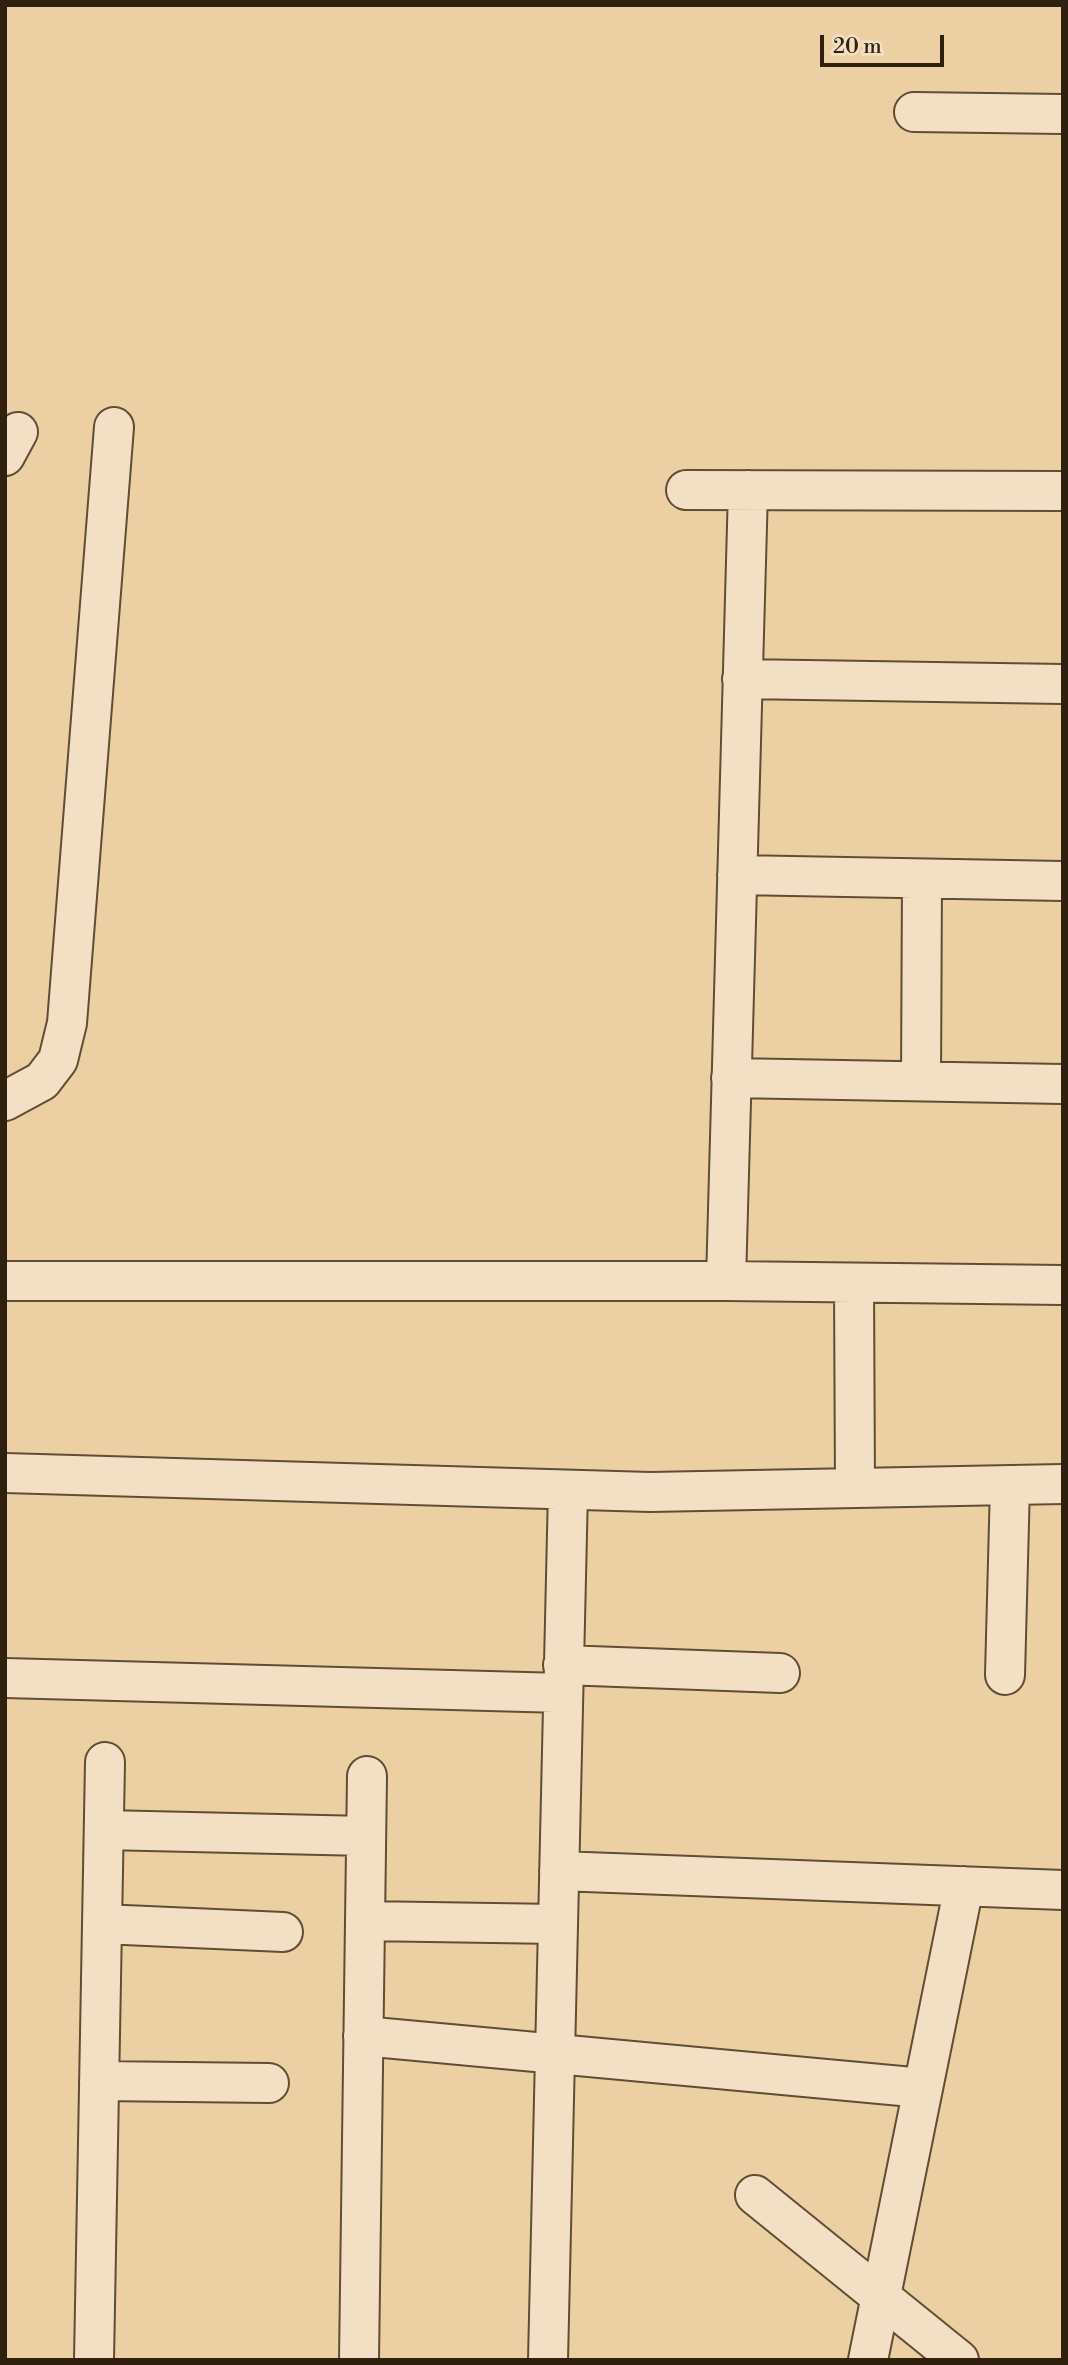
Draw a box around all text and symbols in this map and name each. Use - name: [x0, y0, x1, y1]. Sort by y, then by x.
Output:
- scale bar: [823, 21, 947, 65]
- text: 20 m: [833, 34, 882, 60]

